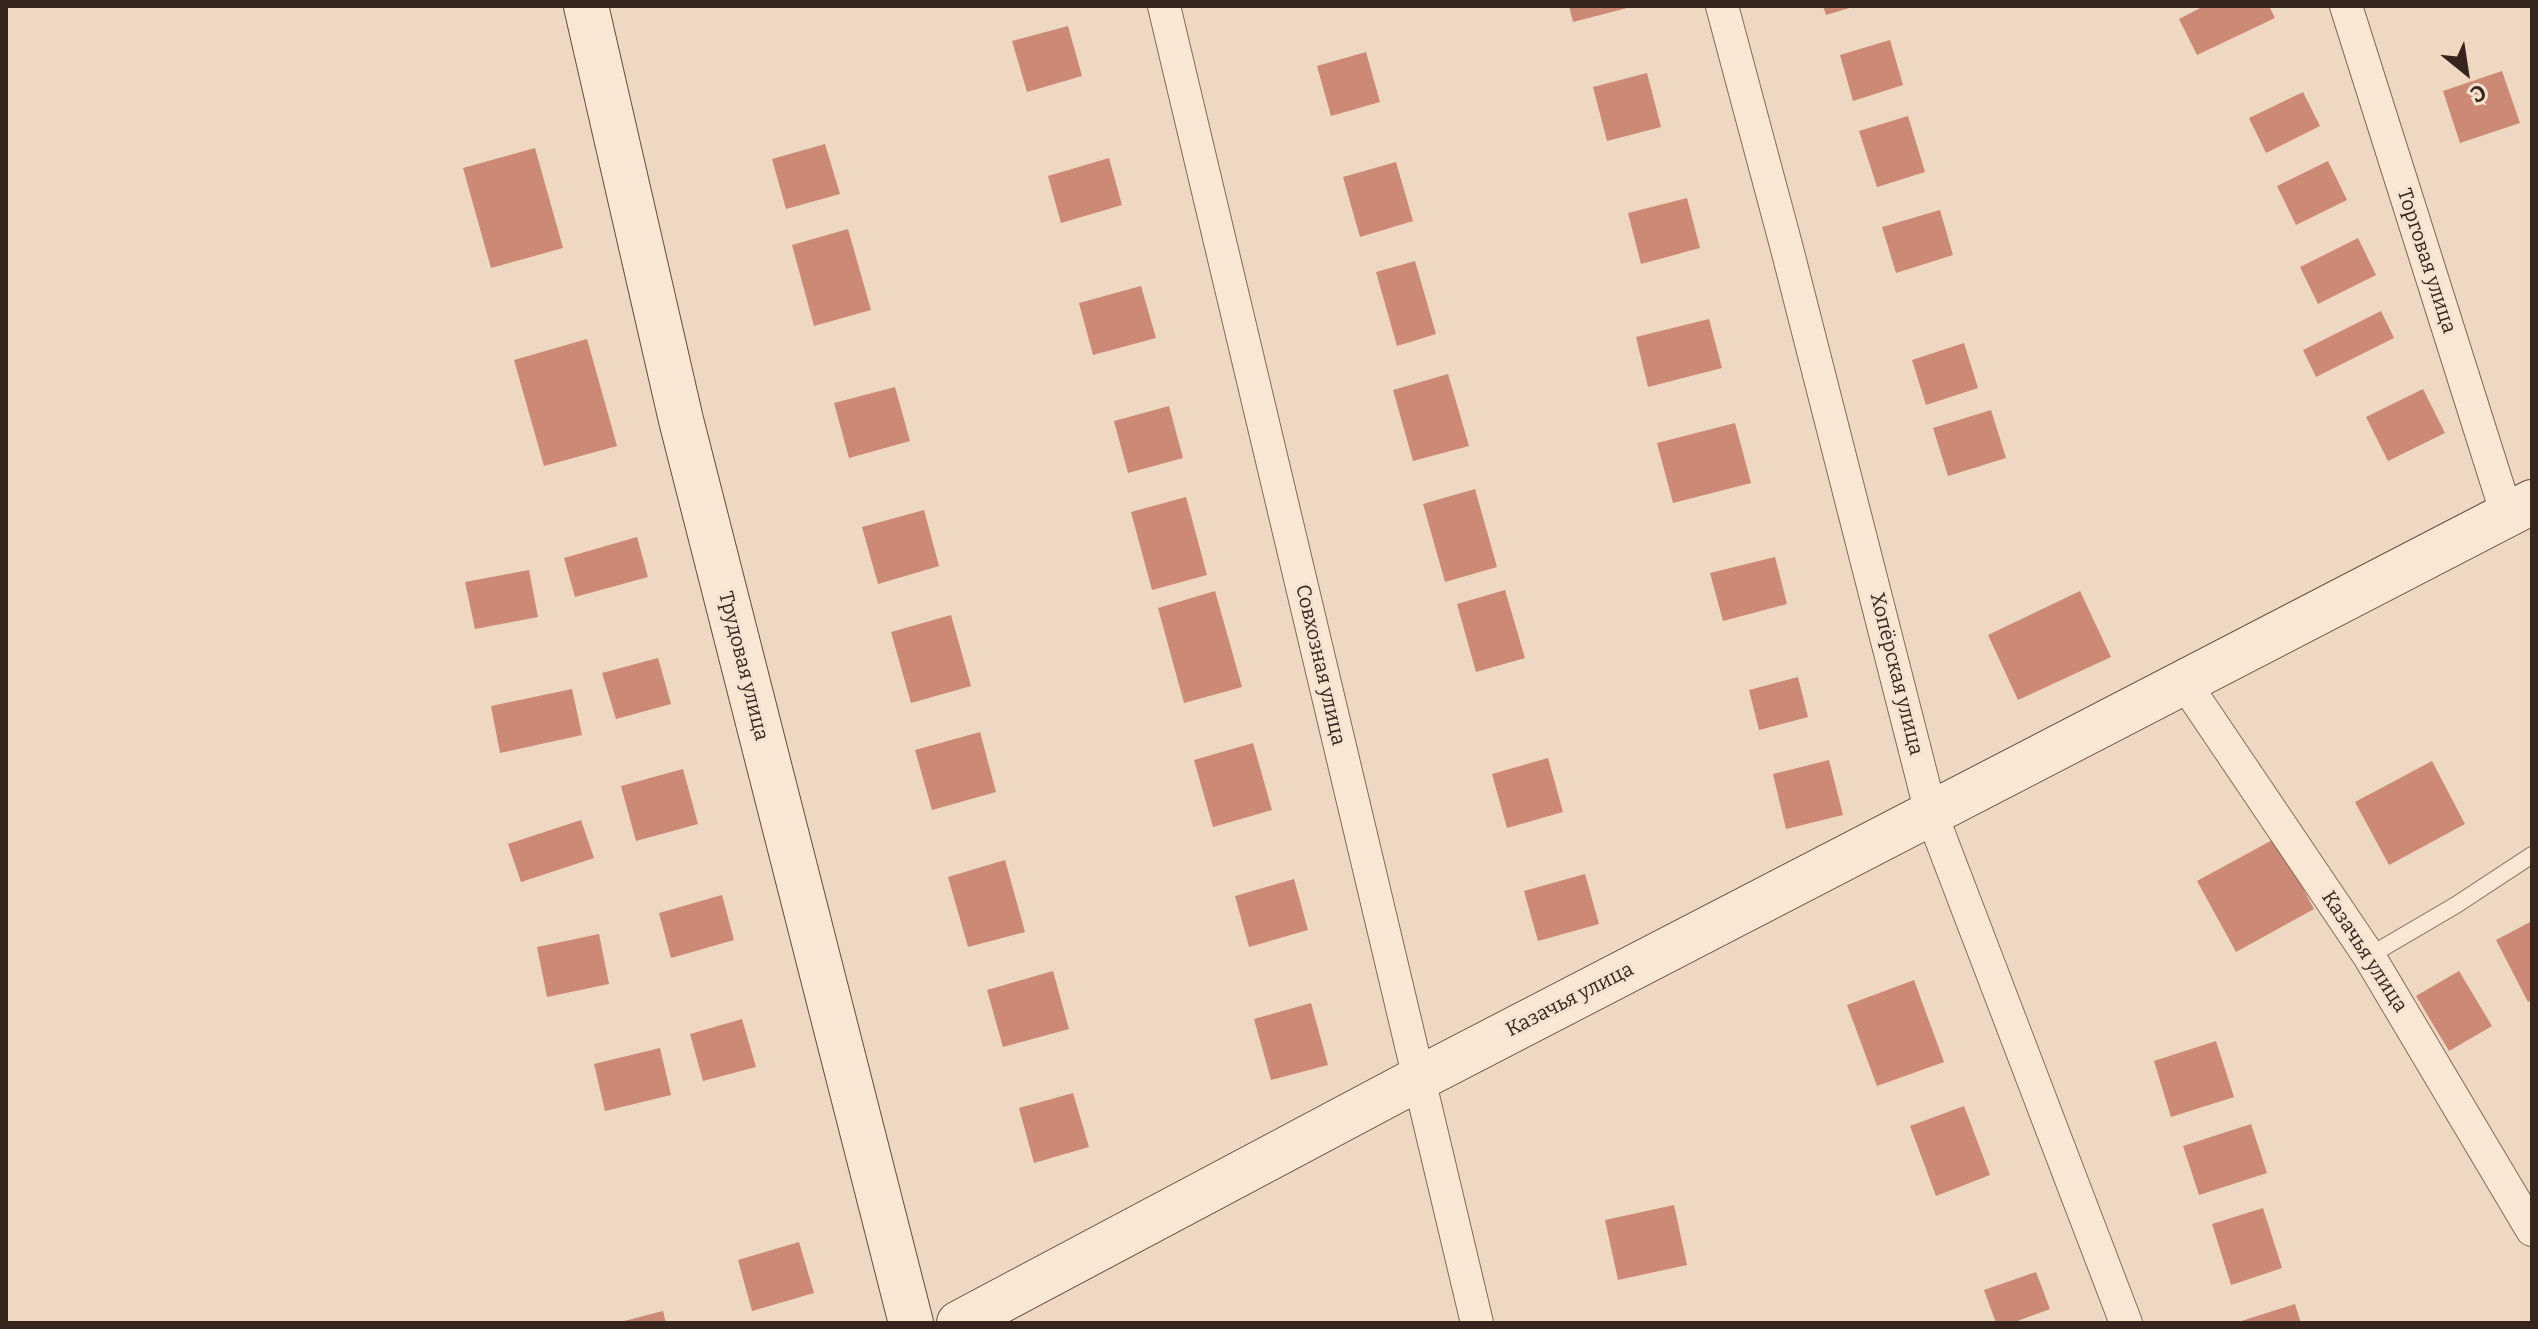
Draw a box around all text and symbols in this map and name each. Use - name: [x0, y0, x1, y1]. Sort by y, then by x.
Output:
- north arrow: [2426, 32, 2506, 112]
- text: С: [2465, 78, 2491, 108]
- street label: Торговая улица: [2391, 186, 2461, 336]
- street label: Совхозная улица: [1290, 582, 1350, 748]
- street label: Трудовая улица: [713, 589, 773, 743]
- street label: Хопёрская улица: [1864, 590, 1928, 758]
- street label: Казачья улица: [2316, 887, 2412, 1017]
- street label: Казачья улица: [1502, 958, 1638, 1042]

